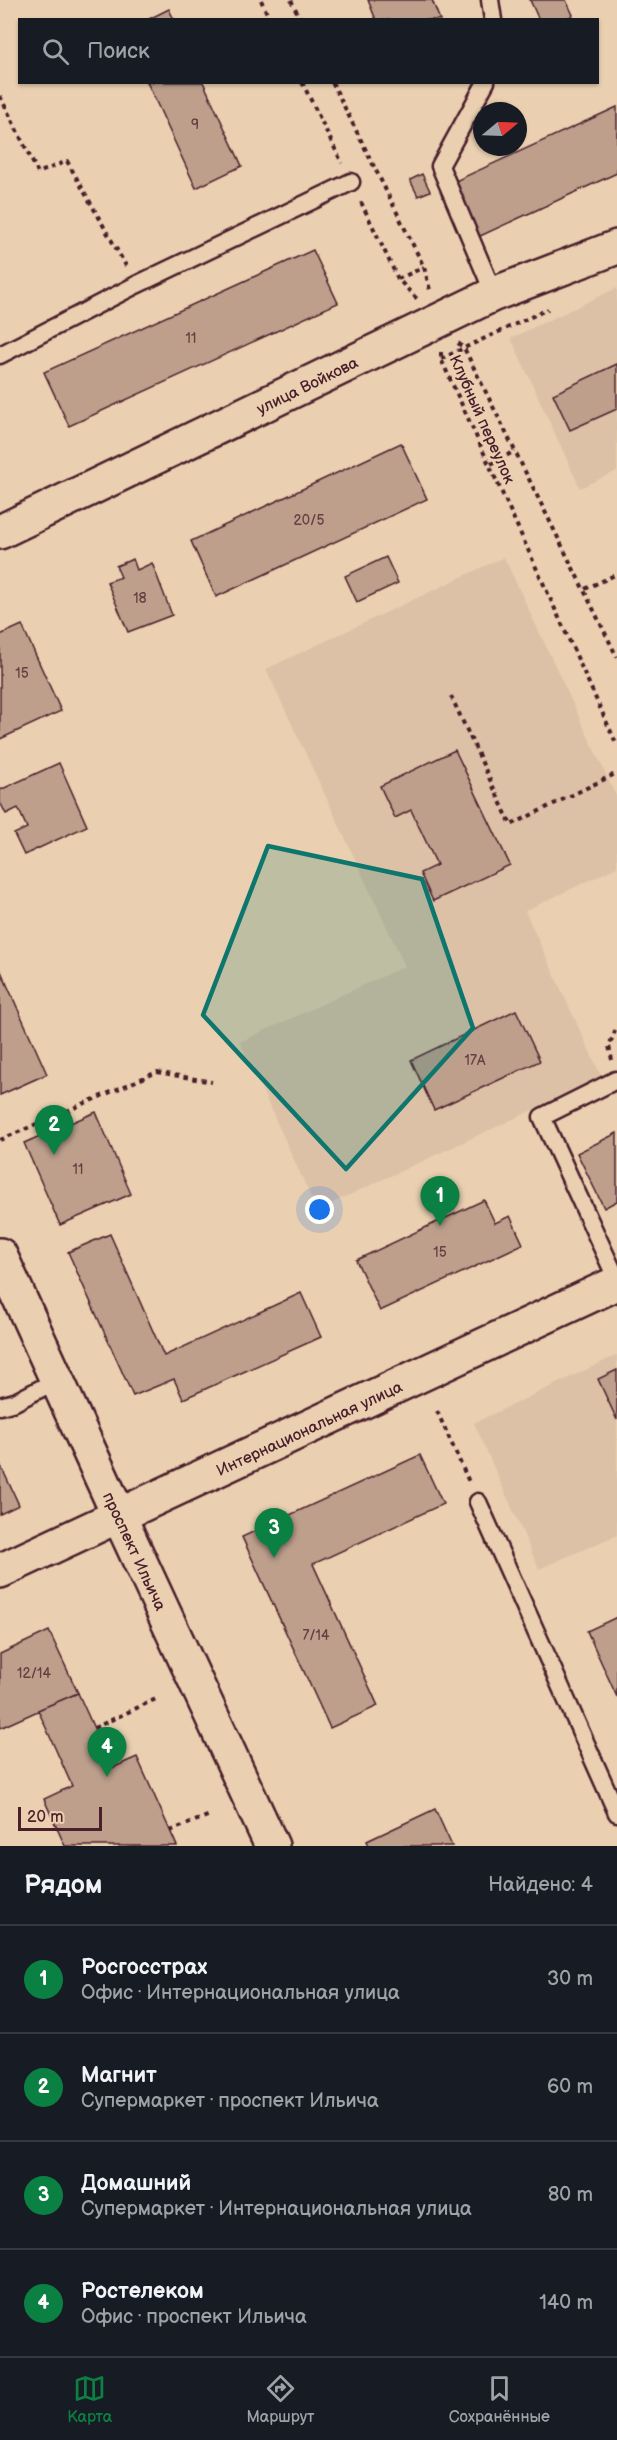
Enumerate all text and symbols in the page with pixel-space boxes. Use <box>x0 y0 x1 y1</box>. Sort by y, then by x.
search box <box>18 18 599 84</box>
icon: search <box>39 35 72 68</box>
text: Поиск <box>87 38 150 65</box>
north arrow <box>473 102 527 156</box>
house number: 9 <box>191 116 199 133</box>
house number: 11 <box>186 330 196 347</box>
street label: Клубный переулок <box>445 352 519 487</box>
street label: улица Войкова <box>254 353 362 419</box>
house number: 20/5 <box>294 512 324 529</box>
house number: 18 <box>133 590 147 607</box>
house number: 15 <box>15 665 29 682</box>
house number: 17А <box>465 1052 486 1069</box>
pin: 2 <box>34 1106 74 1155</box>
house number: 11 <box>73 1161 83 1178</box>
pin: 1 <box>420 1176 460 1226</box>
your location <box>305 1195 334 1224</box>
house number: 15 <box>433 1244 447 1261</box>
street label: Интернациональная улица <box>214 1378 406 1481</box>
street label: проспект Ильича <box>98 1489 170 1614</box>
pin: 3 <box>254 1508 294 1558</box>
house number: 7/14 <box>302 1627 330 1644</box>
house number: 12/14 <box>17 1665 51 1682</box>
pin: 4 <box>88 1728 126 1777</box>
scale bar <box>18 1804 102 1832</box>
text: 20 m <box>27 1808 63 1827</box>
text: Рядом <box>24 1870 102 1901</box>
text: Найдено: 4 <box>488 1873 593 1897</box>
text: Росгосстрах <box>81 1954 207 1981</box>
text: 1 <box>39 1967 48 1991</box>
text: 30 m <box>547 1967 593 1991</box>
text: Офис · Интернациональная улица <box>81 1981 400 2005</box>
text: Магнит <box>81 2062 157 2089</box>
text: 2 <box>38 2075 49 2099</box>
text: 60 m <box>547 2075 593 2099</box>
text: Супермаркет · проспект Ильича <box>81 2089 379 2113</box>
text: Домашний <box>81 2170 191 2197</box>
text: 3 <box>38 2183 49 2207</box>
text: 80 m <box>548 2183 593 2207</box>
text: Супермаркет · Интернациональная улица <box>81 2197 472 2221</box>
text: Ростелеком <box>81 2278 204 2305</box>
text: 4 <box>38 2291 49 2315</box>
text: 140 m <box>539 2291 593 2315</box>
text: Офис · проспект Ильича <box>81 2305 307 2329</box>
tab: Карта <box>67 2372 112 2427</box>
tab: Маршрут <box>246 2372 315 2427</box>
tab: Сохранённые <box>449 2372 550 2427</box>

